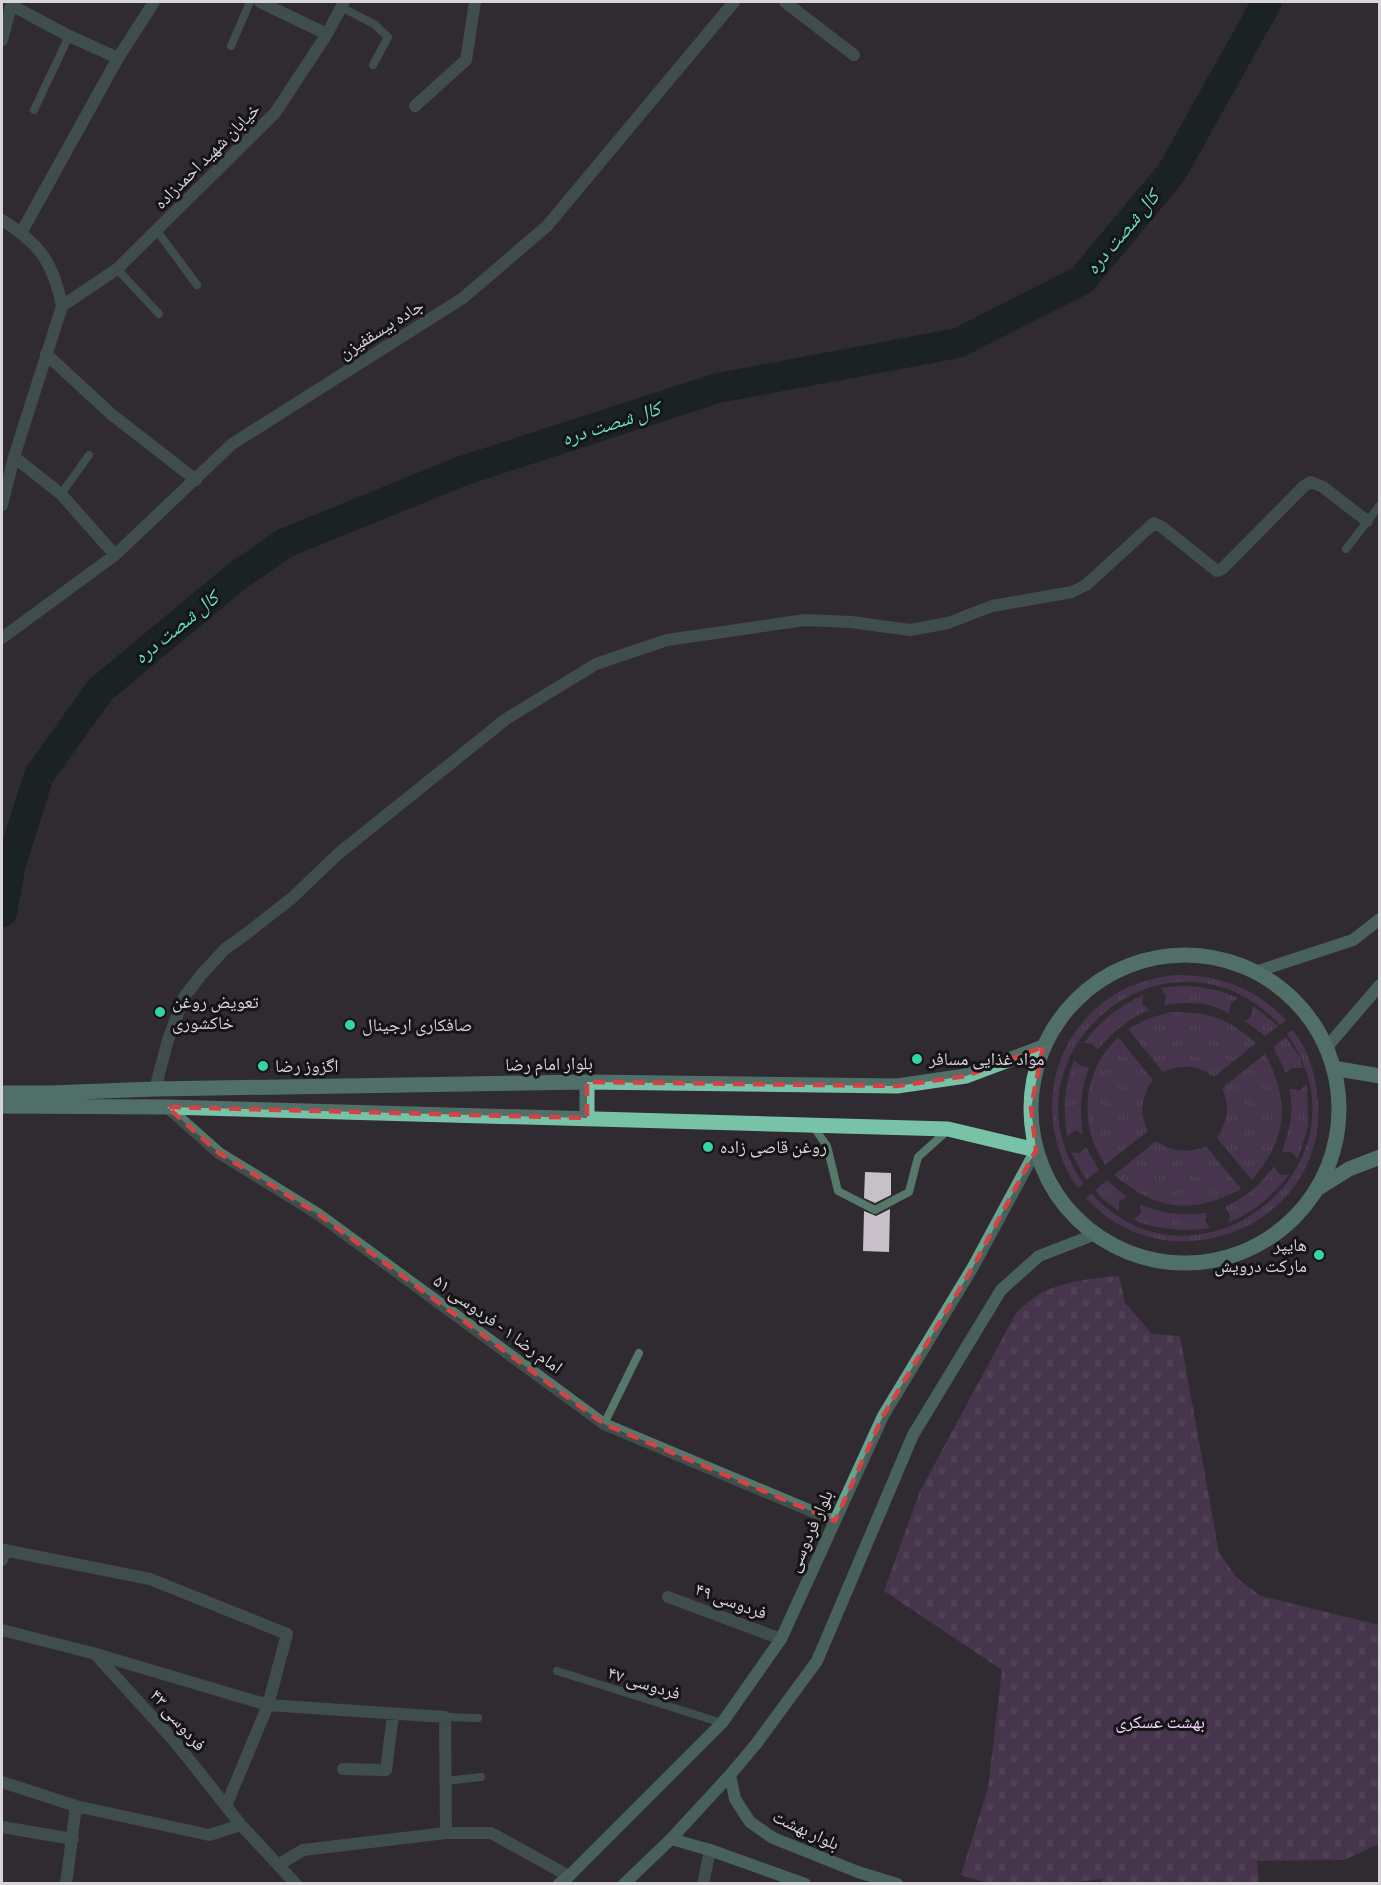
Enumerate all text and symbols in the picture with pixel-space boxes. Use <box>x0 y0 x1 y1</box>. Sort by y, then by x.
street label: خیابان شهید احمدزاده <box>149 98 266 215</box>
water label: کال شصت دره <box>1079 182 1169 281</box>
street label: جاده بیسقفیزن <box>334 293 429 365</box>
water label: کال شصت دره <box>558 394 668 453</box>
water label: کال شصت دره <box>128 582 228 671</box>
place label: تعویض روغن خاکشوری <box>172 990 259 1036</box>
marker: تعویض روغن خاکشوری <box>153 1005 167 1019</box>
place label: صافکاری ارجینال <box>362 1013 472 1038</box>
marker: صافکاری ارجینال <box>343 1018 357 1032</box>
place label: مواد غذایی مسافر <box>928 1047 1045 1072</box>
street label: بلوار امام رضا <box>505 1051 593 1078</box>
marker: مواد غذایی مسافر <box>910 1052 924 1066</box>
place label: اگزوز رضا <box>275 1054 339 1079</box>
marker: اگزوز رضا <box>256 1059 270 1073</box>
place label: روغن قاصی زاده <box>720 1135 827 1160</box>
marker: روغن قاصی زاده <box>701 1140 715 1154</box>
place label: هایپر مارکت درویش <box>1214 1233 1307 1279</box>
marker: هایپر مارکت درویش <box>1312 1248 1326 1262</box>
street label: امام رضا ۱ - فردوسی ۵۱ <box>428 1269 567 1380</box>
street label: بلوار فردوسی <box>781 1486 840 1576</box>
street label: فردوسی ۴۹ <box>691 1577 770 1626</box>
street label: فردوسی ۴۷ <box>604 1661 683 1706</box>
street label: فردوسی ۴۳ <box>144 1684 212 1757</box>
park label: بهشت عسکری <box>1115 1710 1205 1735</box>
street label: بلوار بهشت <box>768 1804 843 1857</box>

